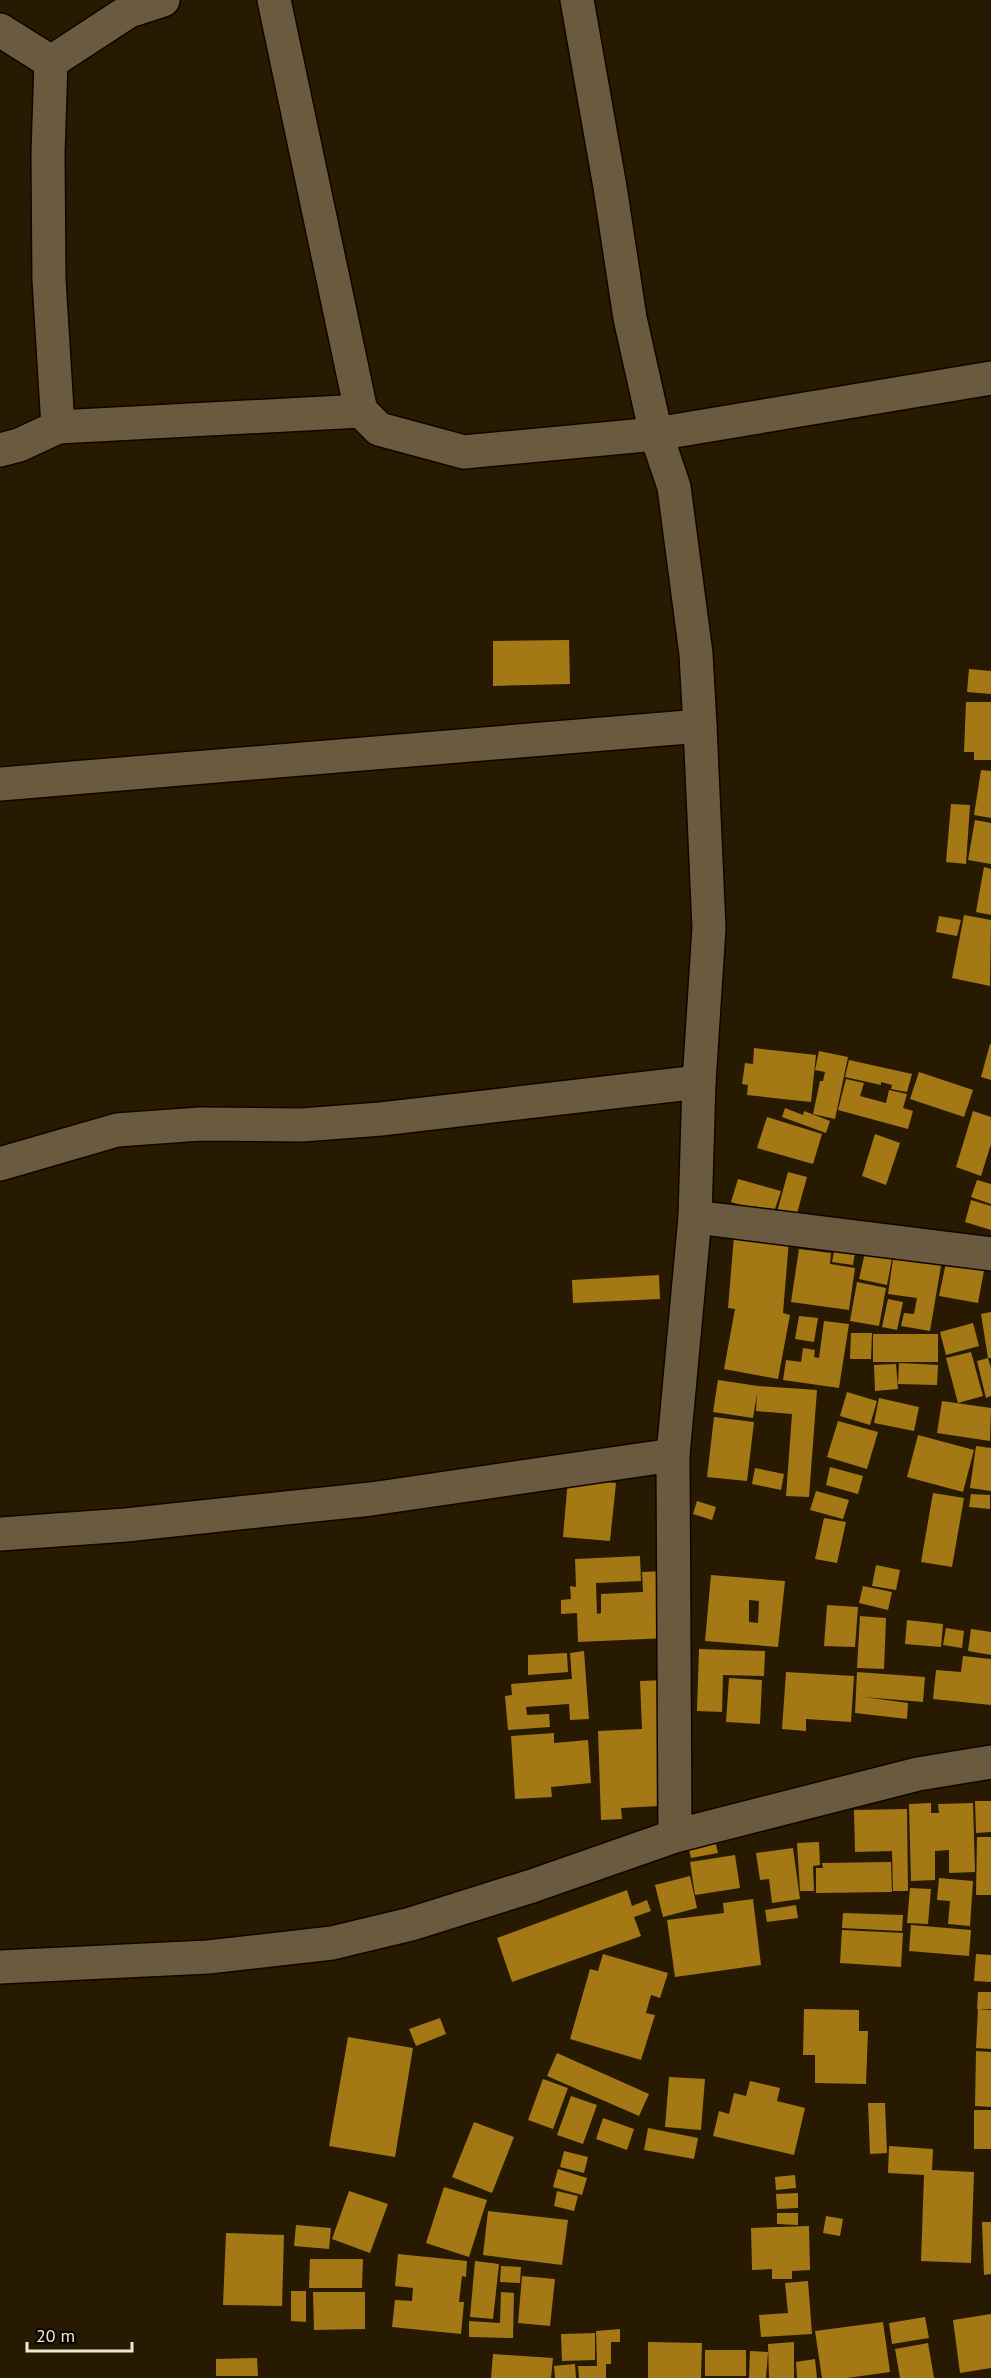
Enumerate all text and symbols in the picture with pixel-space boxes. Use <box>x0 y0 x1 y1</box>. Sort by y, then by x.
scale bar <box>27 2315 132 2353</box>
text: 20 m <box>36 2324 75 2347</box>

